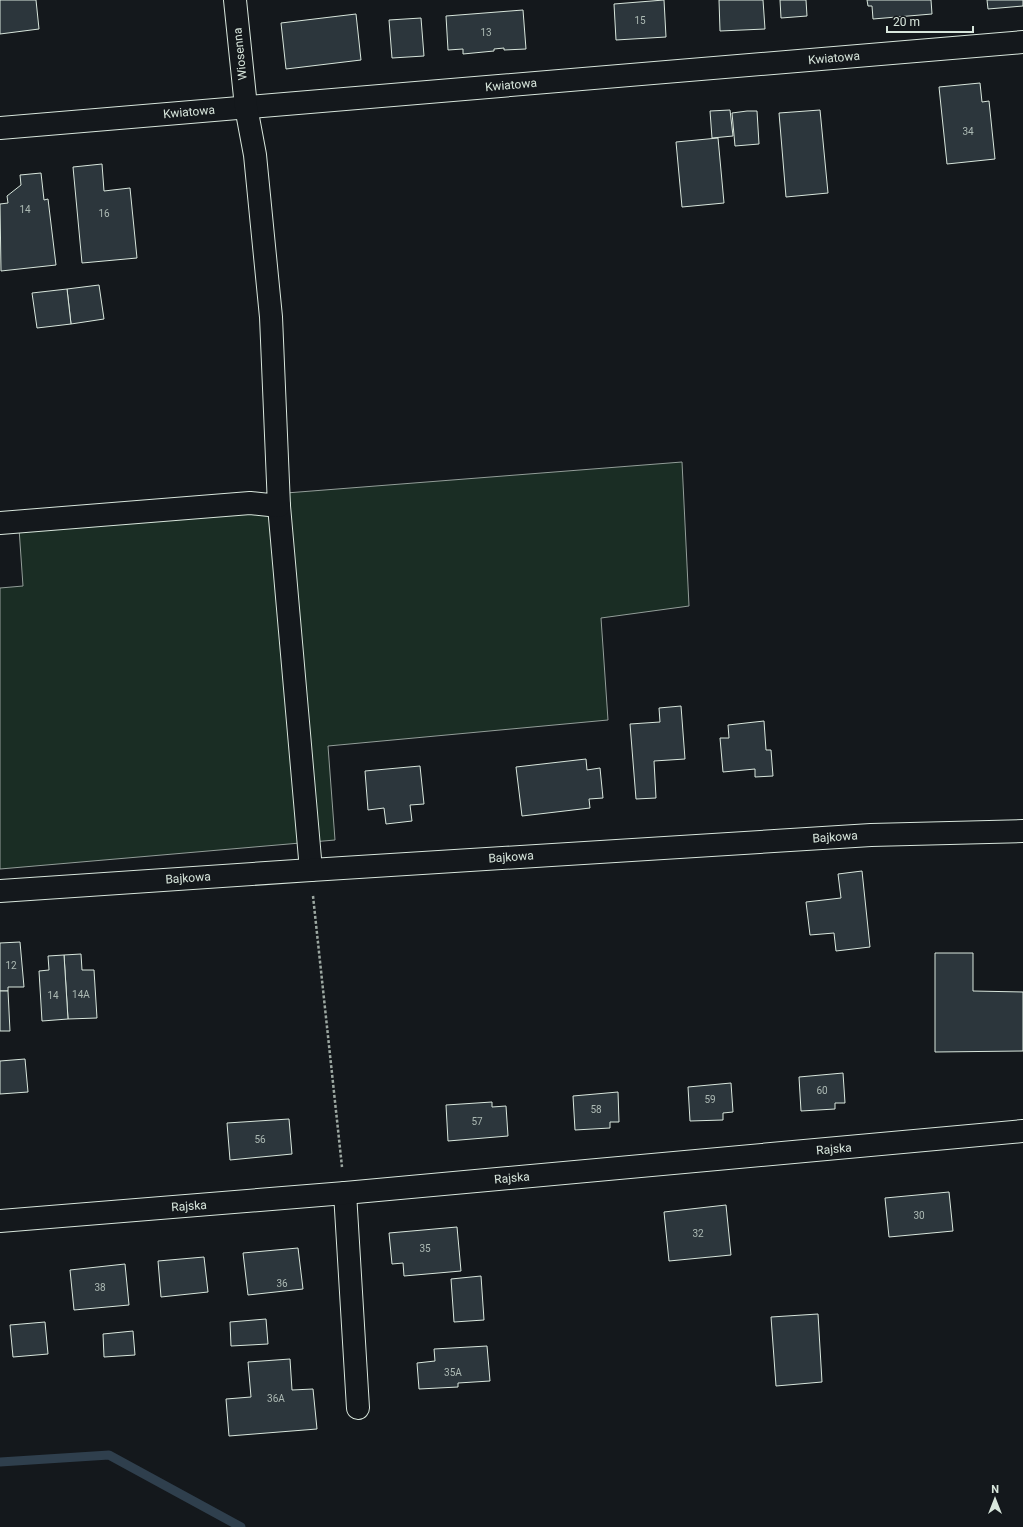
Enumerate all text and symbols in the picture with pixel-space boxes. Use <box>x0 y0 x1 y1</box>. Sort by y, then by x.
scale bar <box>887 8 973 34</box>
house number: 15 <box>634 15 646 26</box>
text: 20 m <box>893 15 920 29</box>
street label: Wiosenna <box>230 27 250 81</box>
house number: 13 <box>480 27 492 38</box>
street label: Kwiatowa <box>808 49 860 67</box>
street label: Kwiatowa <box>485 76 537 94</box>
street label: Kwiatowa <box>163 103 215 121</box>
house number: 34 <box>962 126 974 137</box>
house number: 14 <box>19 204 31 215</box>
house number: 16 <box>98 208 110 219</box>
street label: Bajkowa <box>812 828 858 846</box>
street label: Bajkowa <box>488 848 534 866</box>
street label: Bajkowa <box>165 869 211 887</box>
house number: 12 <box>5 960 17 971</box>
house number: 14A <box>72 989 90 1000</box>
house number: 14 <box>47 990 59 1001</box>
house number: 60 <box>816 1085 828 1096</box>
house number: 59 <box>704 1094 716 1105</box>
house number: 58 <box>590 1104 602 1115</box>
house number: 57 <box>471 1116 483 1127</box>
house number: 56 <box>254 1134 266 1145</box>
street label: Rajska <box>816 1140 852 1158</box>
street label: Rajska <box>494 1169 530 1187</box>
street label: Rajska <box>171 1198 207 1214</box>
house number: 30 <box>913 1210 925 1221</box>
house number: 32 <box>692 1228 704 1239</box>
house number: 35 <box>419 1243 431 1254</box>
house number: 36 <box>276 1278 288 1289</box>
house number: 38 <box>94 1282 106 1293</box>
house number: 35A <box>444 1367 462 1378</box>
house number: 36A <box>267 1393 285 1404</box>
north arrow <box>975 1479 1015 1519</box>
text: N <box>991 1483 999 1496</box>

